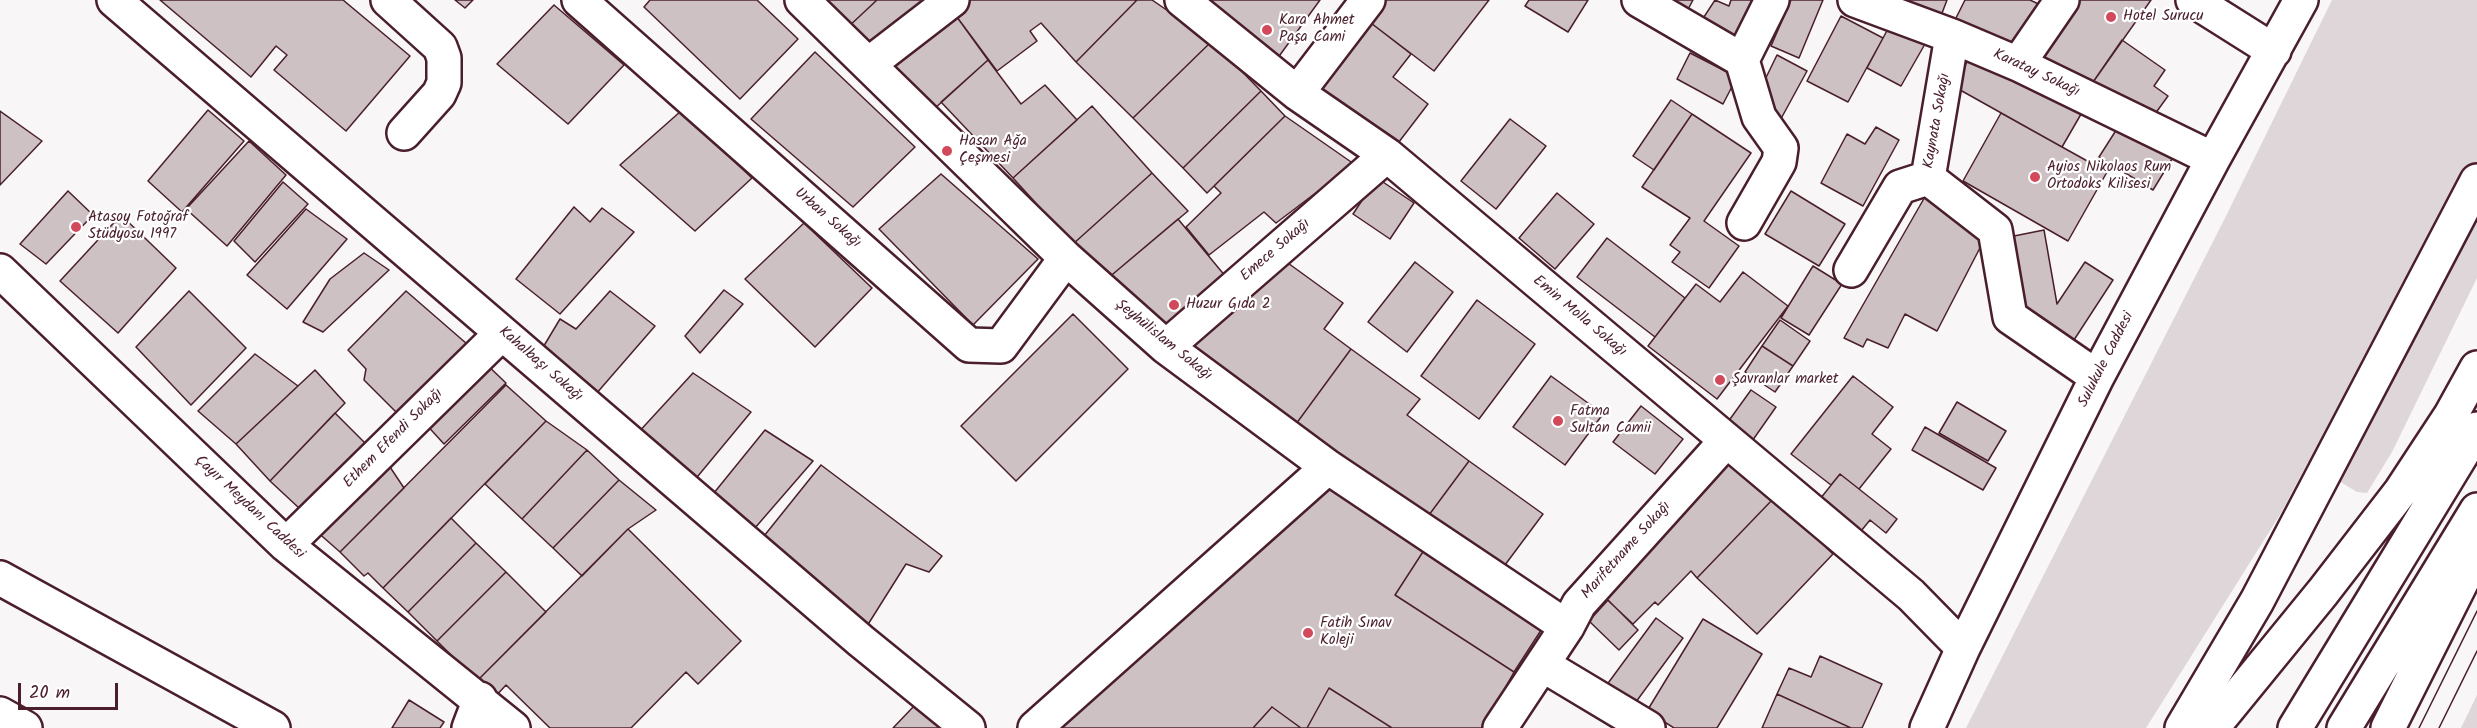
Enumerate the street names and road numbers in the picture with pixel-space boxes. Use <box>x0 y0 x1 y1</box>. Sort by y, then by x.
street label: Karatay Sokağı <box>1990 46 2082 102</box>
street label: Kaynata Sokağı <box>1921 72 1955 170</box>
street label: Urban Sokağı <box>790 185 864 253</box>
street label: Emece Sokağı <box>1237 216 1315 286</box>
street label: Emin Molla Sokağı <box>1528 272 1630 362</box>
street label: Şeyhülislam Sokağı <box>1111 297 1215 385</box>
street label: Sulukule Caddesi <box>2075 309 2139 411</box>
street label: Kahalbaşı Sokağı <box>494 324 586 406</box>
street label: Ethem Efendi Sokağı <box>340 385 448 493</box>
street label: Çayır Meydanı Caddesi <box>190 452 308 564</box>
street label: Marifetname Sokağı <box>1578 498 1676 604</box>

